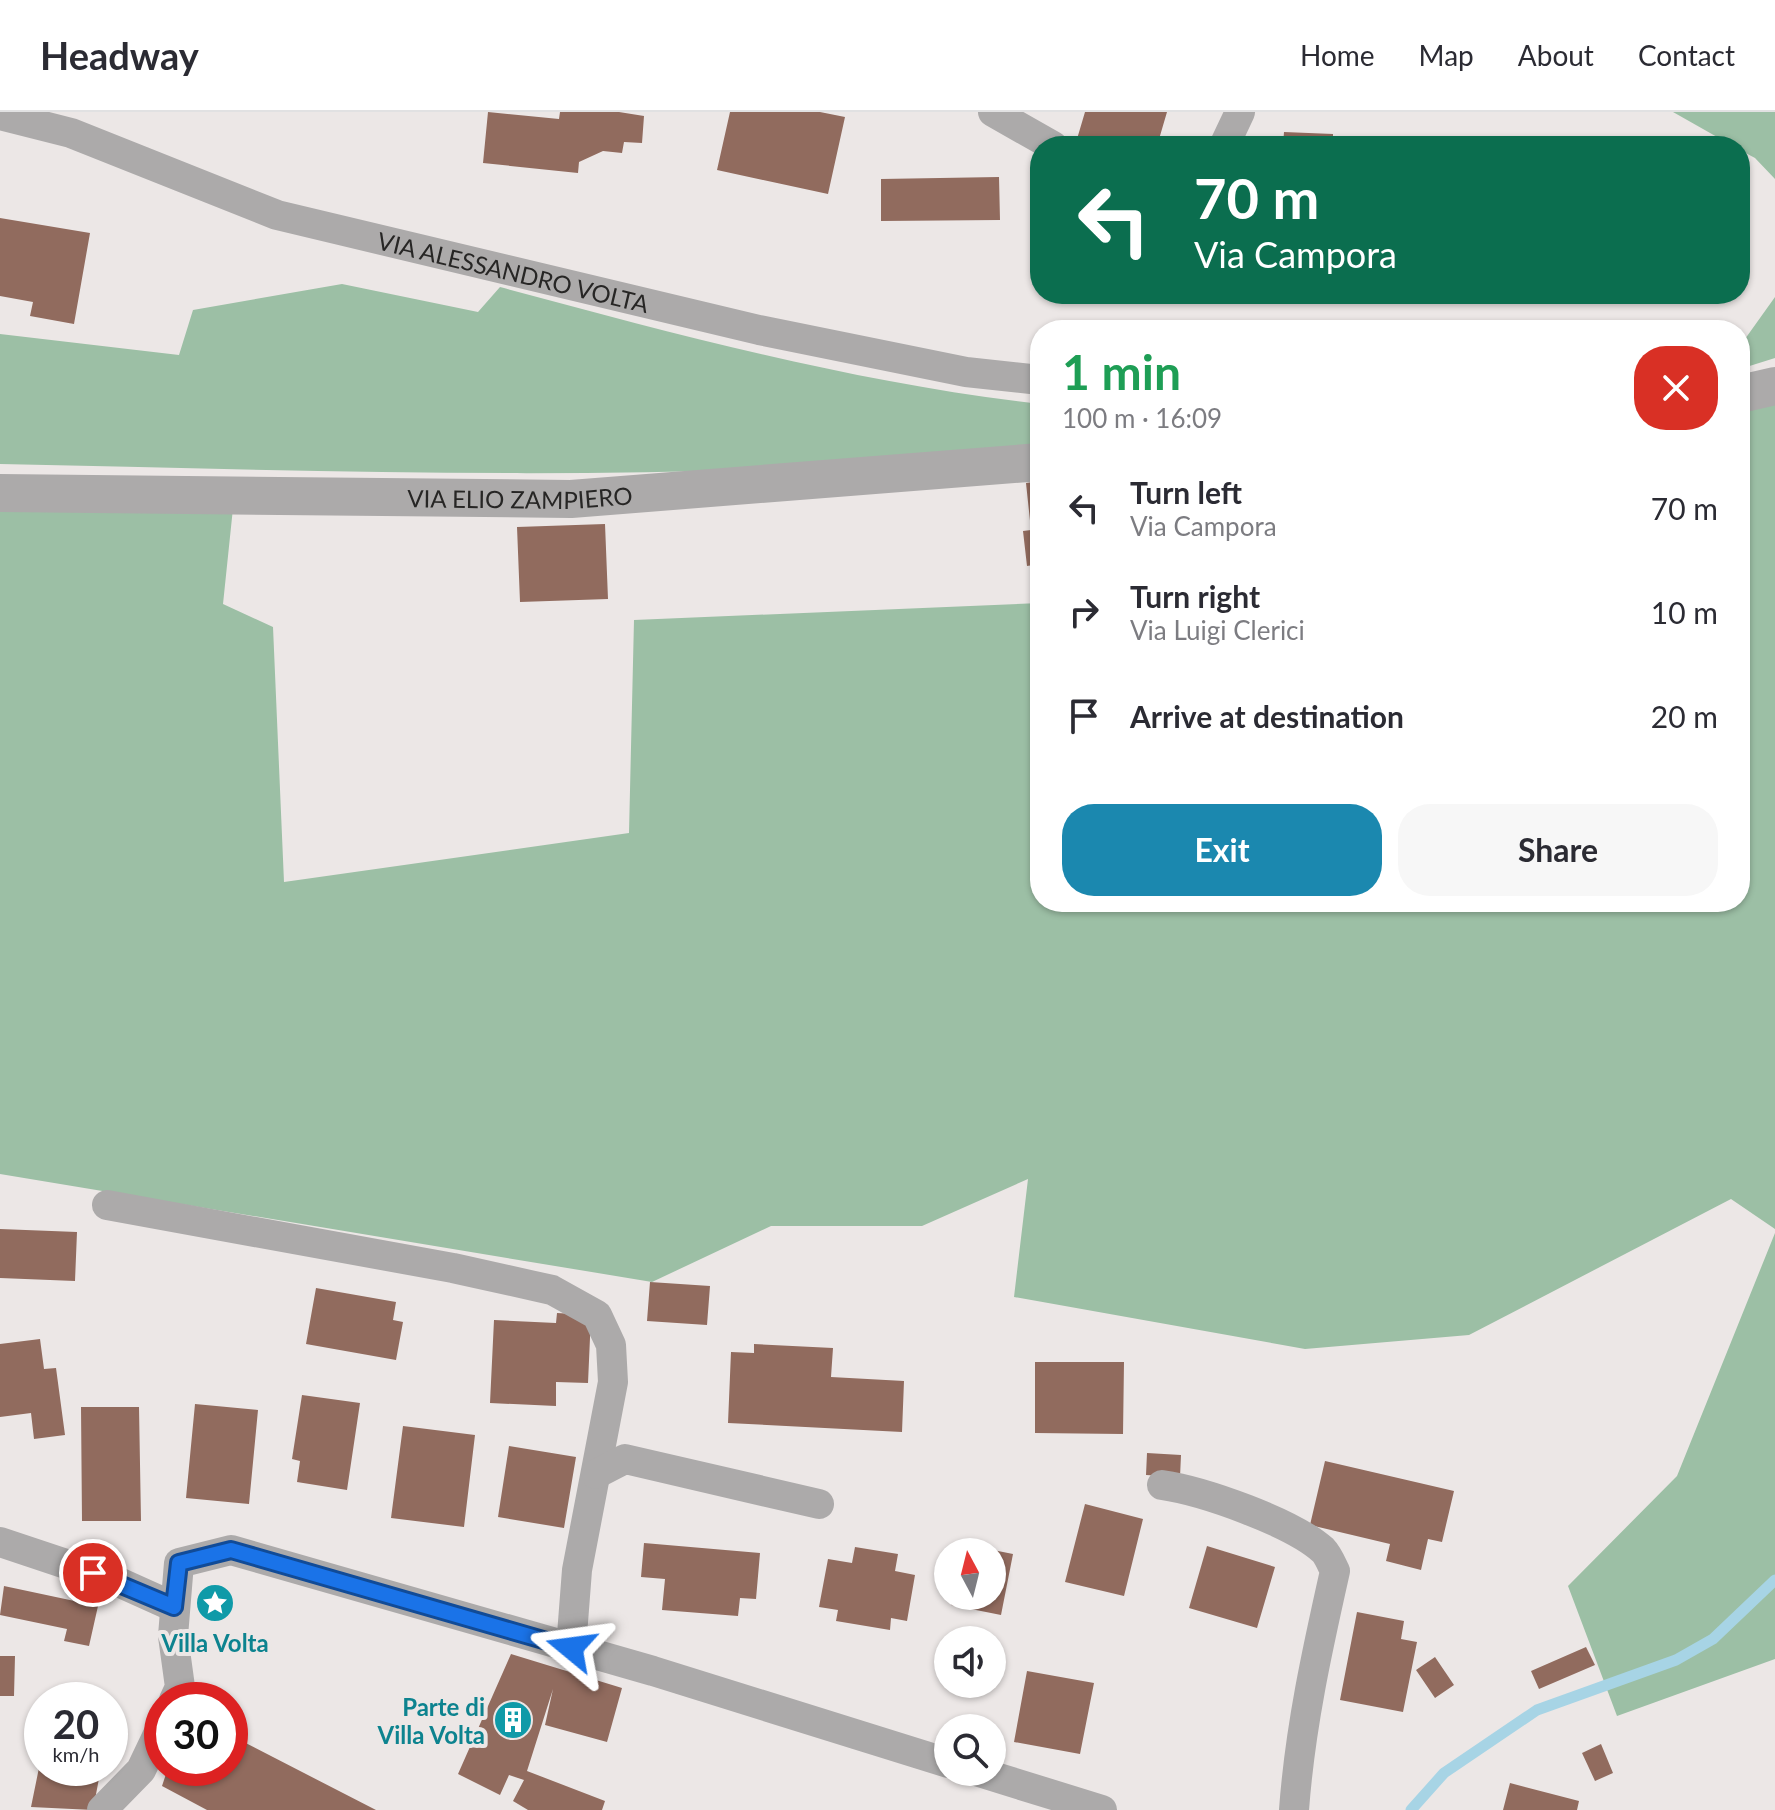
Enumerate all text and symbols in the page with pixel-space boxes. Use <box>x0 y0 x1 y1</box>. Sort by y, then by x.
text: Headway <box>40 32 199 78</box>
text: Home <box>1300 38 1375 72</box>
text: Map <box>1419 38 1474 72</box>
text: About <box>1518 38 1594 72</box>
text: Contact <box>1638 38 1735 72</box>
text: 70 m <box>1194 164 1319 231</box>
icon: left <box>1062 168 1166 272</box>
street label: VIA ALESSANDRO VOLTA <box>375 225 653 318</box>
text: Via Campora <box>1194 232 1397 276</box>
text: 1 min <box>1062 343 1181 400</box>
button: close <box>1634 346 1718 430</box>
text: 100 m · 16:09 <box>1062 402 1222 434</box>
text: Turn left <box>1130 474 1242 510</box>
street label: VIA ELIO ZAMPIERO <box>407 480 633 514</box>
icon: left <box>1062 486 1106 530</box>
text: 70 m <box>1651 490 1718 526</box>
text: Via Campora <box>1130 510 1277 542</box>
text: Turn right <box>1130 578 1260 614</box>
icon: right <box>1062 590 1106 634</box>
text: 10 m <box>1651 594 1718 630</box>
text: Via Luigi Clerici <box>1130 614 1305 646</box>
icon: arrive <box>1062 694 1106 738</box>
text: Arrive at destination <box>1130 698 1404 734</box>
text: 20 m <box>1651 698 1718 734</box>
button: Exit <box>1062 804 1382 896</box>
button: Share <box>1398 804 1718 896</box>
north arrow <box>934 1538 1006 1610</box>
map controls <box>934 1538 1006 1786</box>
pin <box>59 1539 127 1607</box>
icon: arrive <box>71 1551 115 1595</box>
place icon: Villa Volta <box>194 1582 236 1624</box>
position arrow <box>529 1606 613 1690</box>
button: sound <box>934 1626 1006 1698</box>
place label: Villa Volta <box>160 1628 269 1657</box>
speed limit sign: 30 <box>144 1682 248 1786</box>
place label: Parte di Villa Volta <box>377 1692 485 1749</box>
building icon: Parte di Villa Volta <box>492 1699 534 1741</box>
text: 20 <box>53 1700 99 1748</box>
button: search <box>934 1714 1006 1786</box>
text: km/h <box>53 1742 99 1766</box>

